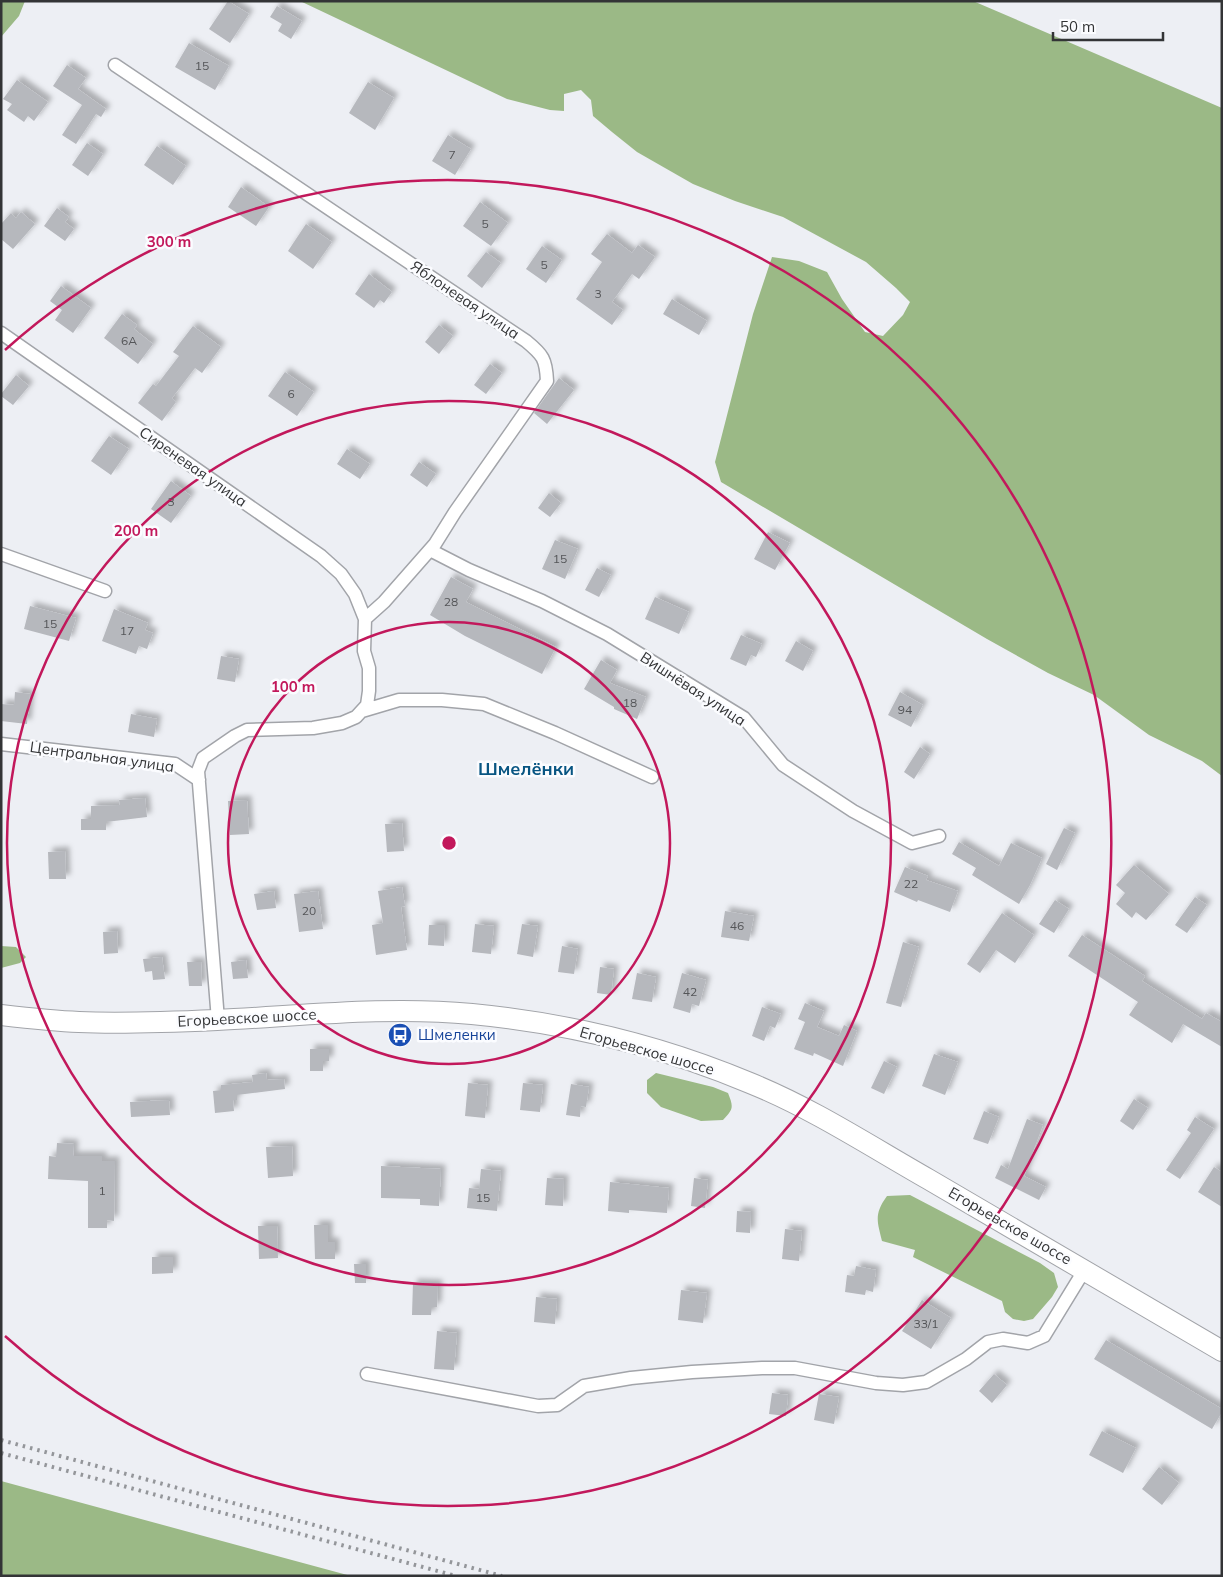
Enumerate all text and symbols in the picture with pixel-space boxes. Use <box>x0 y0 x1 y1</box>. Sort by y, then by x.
scale bar <box>1053 10 1163 42</box>
text: 50 m <box>1060 17 1095 36</box>
house number: 15 <box>195 58 209 73</box>
house number: 7 <box>448 147 456 162</box>
house number: 5 <box>481 216 489 231</box>
text: 300 m <box>147 232 191 251</box>
street label: Яблоневая улица <box>407 256 523 343</box>
house number: 5 <box>540 257 548 272</box>
house number: 3 <box>594 286 602 301</box>
house number: 6А <box>121 333 137 348</box>
house number: 6 <box>287 386 295 401</box>
street label: Сиреневая улица <box>136 422 251 511</box>
house number: 3 <box>167 494 175 509</box>
text: 200 m <box>114 521 158 540</box>
house number: 15 <box>553 551 567 566</box>
house number: 28 <box>444 594 458 609</box>
house number: 15 <box>43 616 57 631</box>
house number: 17 <box>120 623 134 638</box>
street label: Вишнёвая улица <box>637 647 750 730</box>
text: 100 m <box>271 677 315 696</box>
house number: 18 <box>623 695 637 710</box>
house number: 94 <box>898 702 912 717</box>
street label: Центральная улица <box>29 737 175 776</box>
district label: Шмелёнки <box>478 757 574 780</box>
centre of rings <box>440 834 458 852</box>
house number: 22 <box>904 876 918 891</box>
house number: 20 <box>302 903 316 918</box>
house number: 46 <box>730 918 744 933</box>
house number: 42 <box>683 984 697 999</box>
street label: Егорьевское шоссе <box>177 1004 317 1031</box>
bus stop icon: Шмеленки <box>387 1022 413 1048</box>
street label: Егорьевское шоссе <box>578 1022 717 1079</box>
place label: Шмеленки <box>418 1025 496 1044</box>
house number: 1 <box>98 1183 106 1198</box>
street label: Егорьевское шоссе <box>945 1183 1075 1269</box>
house number: 15 <box>476 1190 490 1205</box>
house number: 33/1 <box>913 1316 939 1331</box>

